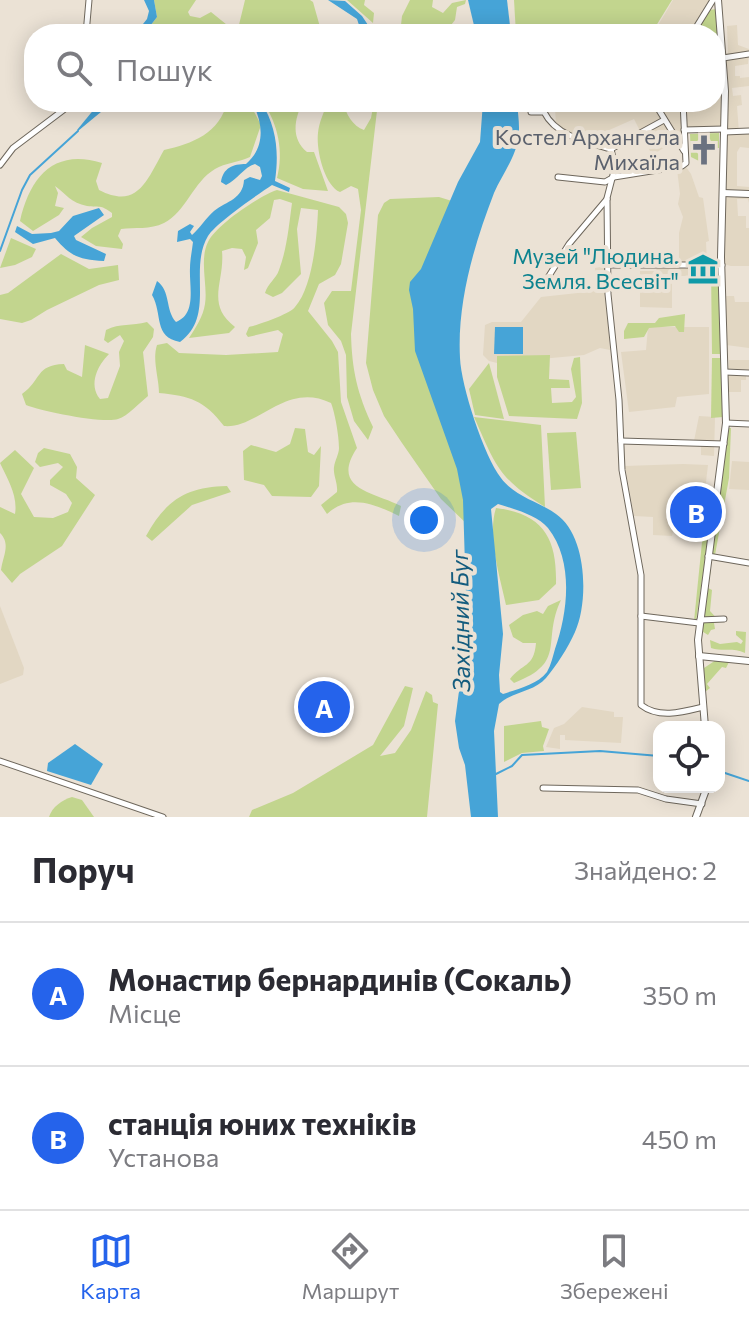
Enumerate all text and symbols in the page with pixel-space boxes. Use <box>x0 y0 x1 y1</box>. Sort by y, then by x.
search box <box>24 24 725 112</box>
icon: search <box>52 46 96 90</box>
text: Пошук <box>116 50 213 87</box>
place label: Костел Архангела Михаїла <box>495 123 680 175</box>
church icon: Костел Архангела Михаїла <box>687 133 721 167</box>
place label: Музей "Людина. Земля. Всесвіт" <box>512 242 679 294</box>
museum icon: Музей "Людина. Земля. Всесвіт" <box>686 252 720 286</box>
pin: B <box>670 482 722 542</box>
your location <box>404 500 444 540</box>
water label: Західний Буг <box>444 548 475 692</box>
pin: A <box>298 677 350 737</box>
map controls <box>653 721 725 793</box>
button: locate <box>653 721 725 793</box>
text: Поруч <box>32 848 135 890</box>
text: Знайдено: 2 <box>574 854 717 885</box>
text: Монастир бернардинів (Сокаль) <box>108 960 572 997</box>
text: A <box>49 979 67 1010</box>
text: 350 m <box>643 979 717 1010</box>
text: Місце <box>108 997 181 1028</box>
text: станція юних техніків <box>108 1104 416 1141</box>
text: B <box>49 1123 67 1154</box>
text: 450 m <box>642 1123 717 1154</box>
text: Установа <box>108 1141 219 1172</box>
tab: Карта <box>80 1229 141 1304</box>
tab: Маршрут <box>302 1229 399 1304</box>
tab: Збережені <box>560 1229 669 1304</box>

